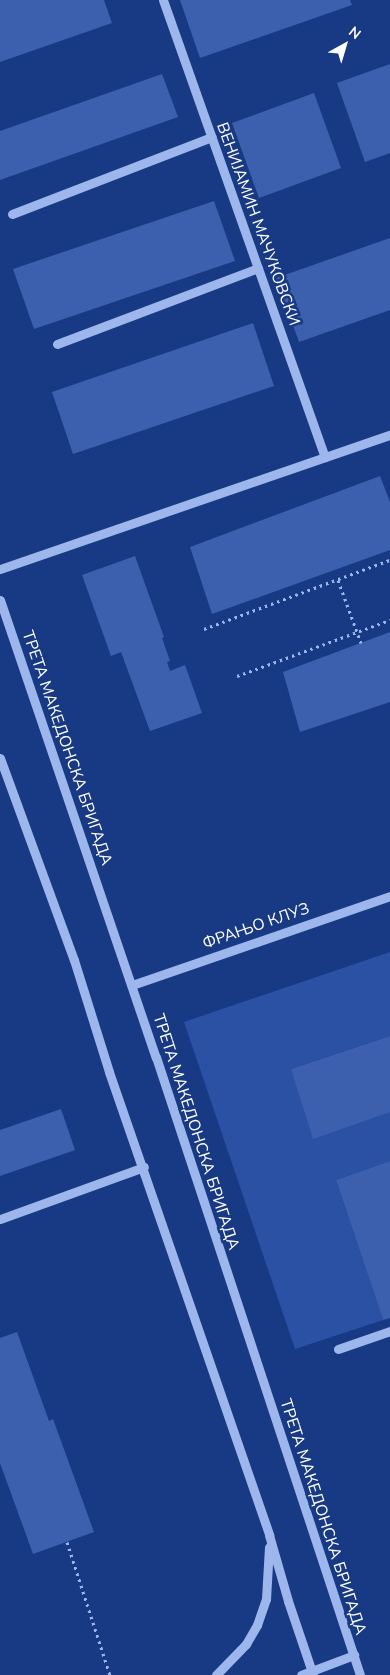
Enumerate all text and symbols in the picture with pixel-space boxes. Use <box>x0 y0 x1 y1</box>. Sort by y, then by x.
north arrow <box>320 20 370 70</box>
text: N <box>345 22 365 44</box>
street label: ВЕНИЈАМИН МАЧУКОВСКИ <box>212 120 304 328</box>
street label: ТРЕТА МАКЕДОНСКА БРИГАДА <box>18 628 116 868</box>
street label: ФРАЊО КЛУЗ <box>200 899 312 953</box>
street label: ТРЕТА МАКЕДОНСКА БРИГАДА <box>149 1012 243 1252</box>
street label: ТРЕТА МАКЕДОНСКА БРИГАДА <box>276 1397 370 1637</box>

